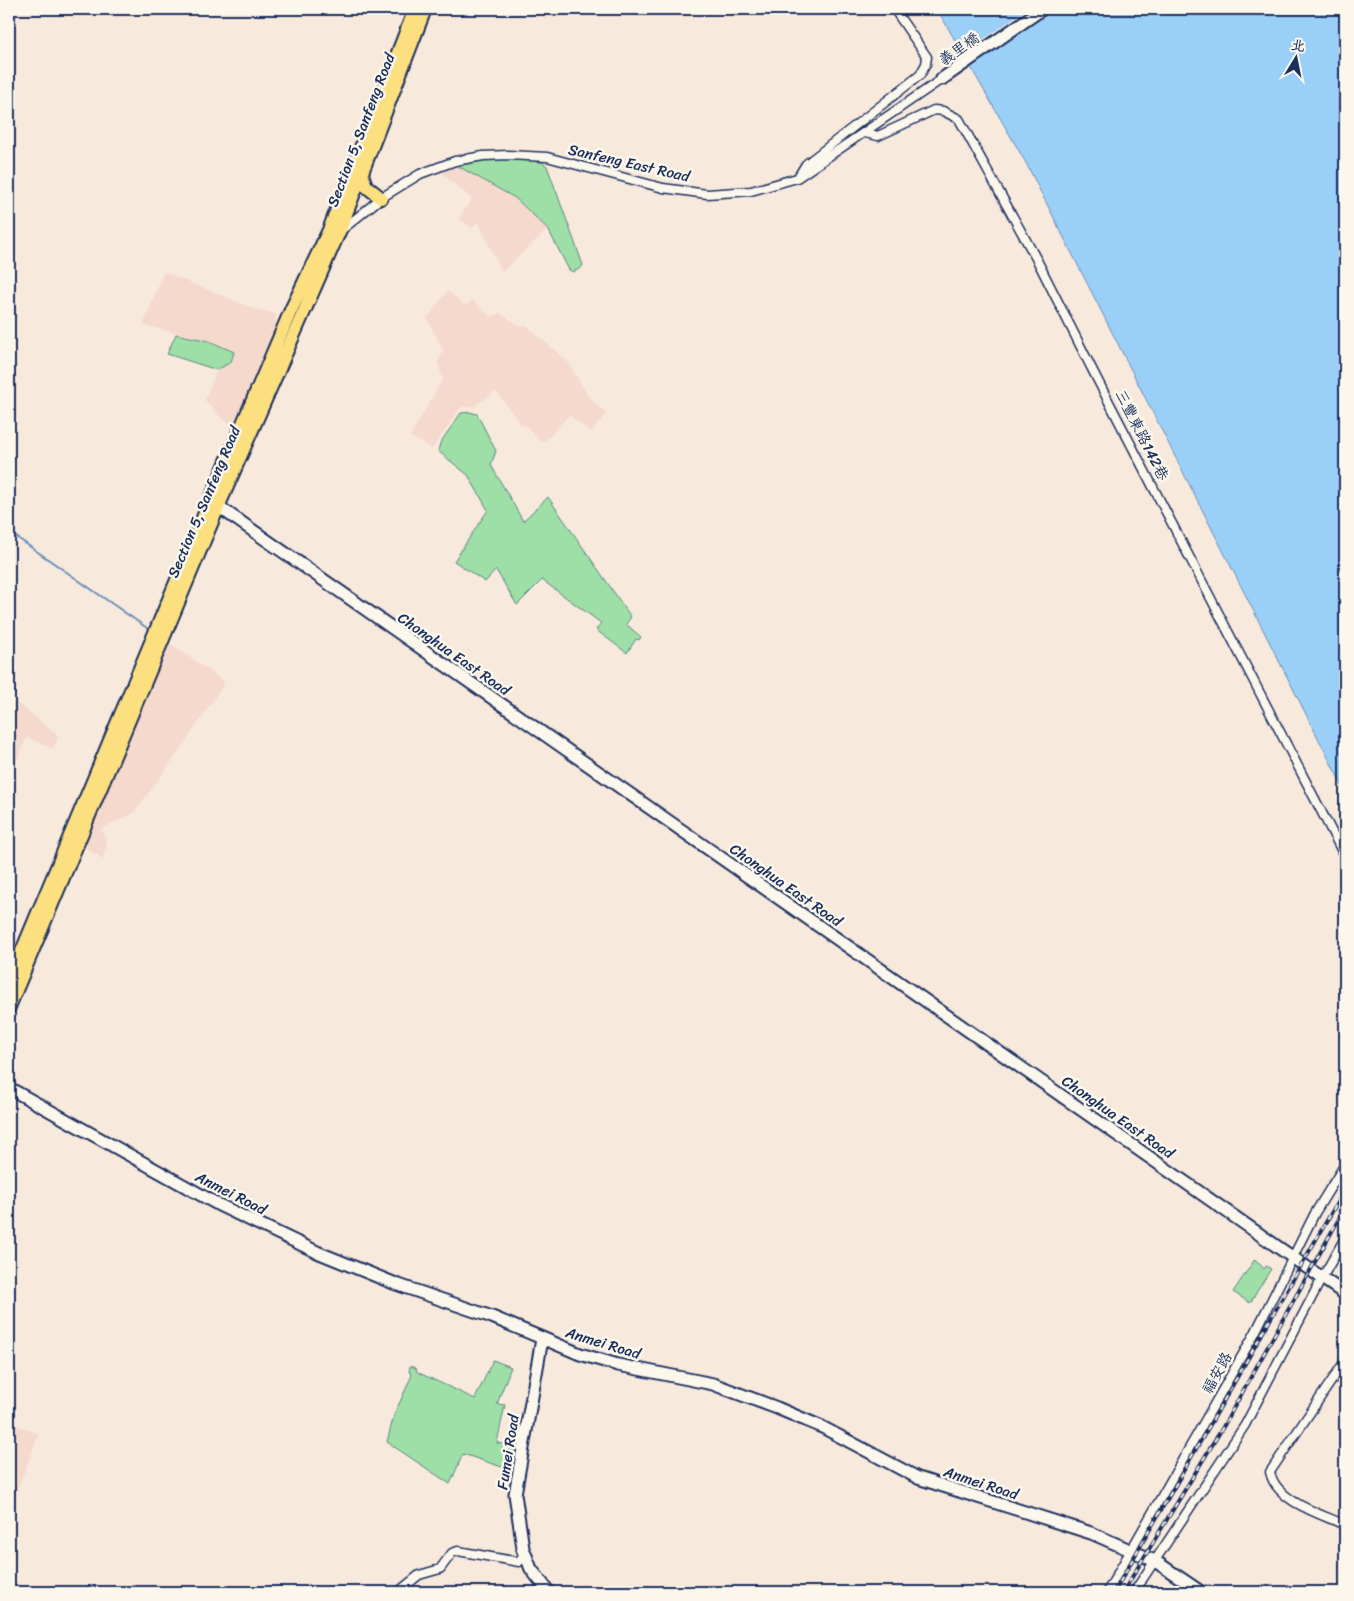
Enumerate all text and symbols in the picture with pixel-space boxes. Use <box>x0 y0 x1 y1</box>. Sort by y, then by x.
street label: 義里橋 <box>933 25 985 73</box>
north arrow <box>1272 32 1322 82</box>
text: 北 <box>1289 32 1307 59</box>
street label: Section 5, Sanfeng Road <box>320 48 403 211</box>
street label: Sanfeng East Road <box>566 136 693 190</box>
street label: 三豐東路142巷 <box>1108 385 1176 485</box>
street label: Section 5, Sanfeng Road <box>160 421 248 582</box>
street label: Chonghua East Road <box>392 605 517 703</box>
street label: Chonghua East Road <box>724 836 849 934</box>
street label: Chonghua East Road <box>1056 1068 1181 1166</box>
street label: Anmei Road <box>190 1163 272 1223</box>
street label: Anmei Road <box>561 1319 645 1367</box>
street label: 福安路 <box>1195 1347 1239 1399</box>
street label: Fumei Road <box>489 1412 527 1491</box>
street label: Anmei Road <box>939 1458 1023 1508</box>

